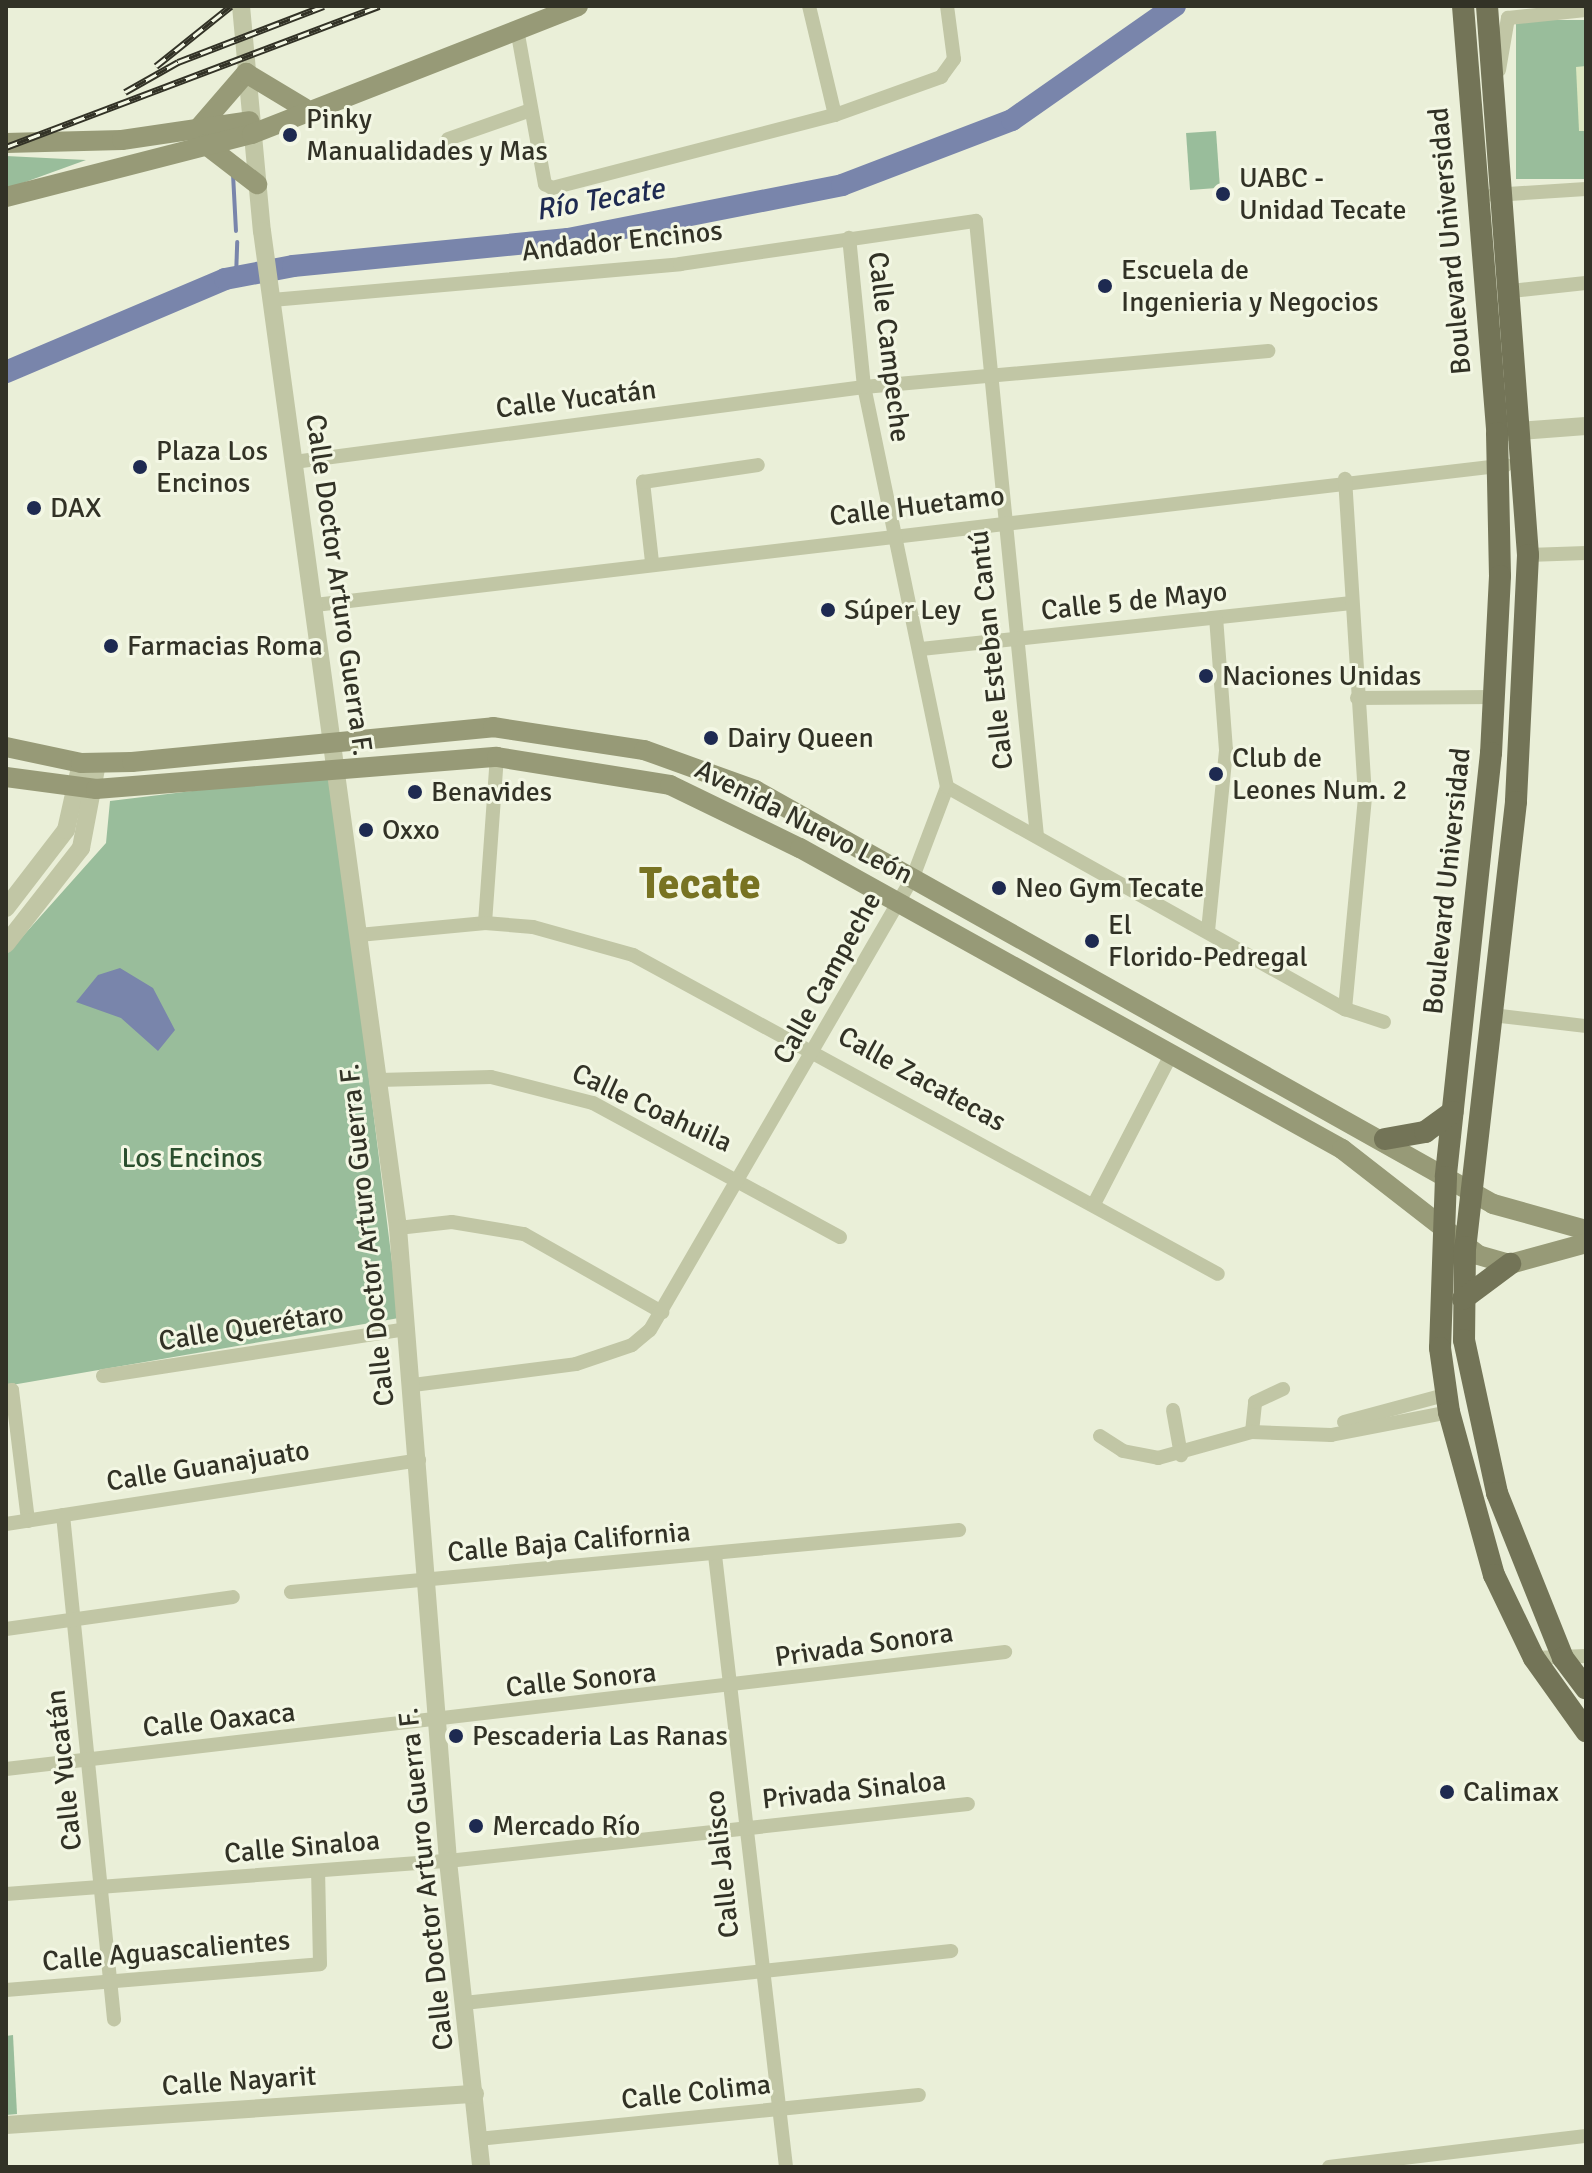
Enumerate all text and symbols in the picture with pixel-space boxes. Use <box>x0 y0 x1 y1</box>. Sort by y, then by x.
place label: Pinky Manualidades y Mas <box>306 102 548 168</box>
street label: Boulevard Universidad <box>1422 106 1478 376</box>
marker: Pinky Manualidades y Mas <box>281 126 299 144</box>
place label: UABC - Unidad Tecate <box>1239 161 1407 227</box>
water label: Río Tecate <box>533 171 667 229</box>
marker: UABC - Unidad Tecate <box>1214 185 1232 203</box>
street label: Andador Encinos <box>520 214 724 268</box>
street label: Calle Campeche <box>861 250 917 444</box>
place label: Escuela de Ingenieria y Negocios <box>1121 253 1378 319</box>
marker: Escuela de Ingenieria y Negocios <box>1096 277 1114 295</box>
street label: Calle Yucatán <box>494 372 658 426</box>
street label: Calle Doctor Arturo Guerra F. <box>298 412 380 758</box>
place label: Plaza Los Encinos <box>156 434 268 500</box>
marker: Plaza Los Encinos <box>131 458 149 476</box>
street label: Calle Huetamo <box>828 479 1006 533</box>
place label: DAX <box>50 491 101 525</box>
marker: DAX <box>25 499 43 517</box>
street label: Calle Esteban Cantú <box>962 529 1020 771</box>
street label: Calle 5 de Mayo <box>1039 575 1229 627</box>
place label: Súper Ley <box>844 593 961 627</box>
marker: Súper Ley <box>819 601 837 619</box>
place label: Farmacias Roma <box>127 629 323 663</box>
marker: Farmacias Roma <box>102 637 120 655</box>
place label: Naciones Unidas <box>1222 659 1421 693</box>
marker: Naciones Unidas <box>1197 667 1215 685</box>
place label: Dairy Queen <box>727 721 874 755</box>
marker: Dairy Queen <box>702 729 720 747</box>
place label: Club de Leones Num. 2 <box>1232 741 1407 807</box>
street label: Boulevard Universidad <box>1416 746 1478 1016</box>
street label: Avenida Nuevo León <box>689 753 919 891</box>
marker: Club de Leones Num. 2 <box>1207 765 1225 783</box>
place label: Benavides <box>431 775 552 809</box>
marker: Benavides <box>406 783 424 801</box>
place label: Oxxo <box>382 813 440 847</box>
marker: Oxxo <box>357 821 375 839</box>
district label: Tecate <box>639 858 761 910</box>
place label: Neo Gym Tecate <box>1015 871 1204 905</box>
marker: Neo Gym Tecate <box>990 879 1008 897</box>
street label: Calle Campeche <box>766 886 888 1070</box>
place label: El Florido-Pedregal <box>1108 908 1308 974</box>
marker: El Florido-Pedregal <box>1083 932 1101 950</box>
street label: Calle Zacatecas <box>832 1019 1012 1139</box>
street label: Calle Coahuila <box>567 1056 737 1160</box>
street label: Calle Doctor Arturo Guerra F. <box>332 1062 402 1408</box>
park label: Los Encinos <box>121 1141 263 1175</box>
street label: Calle Querétaro <box>156 1296 346 1358</box>
street label: Calle Guanajuato <box>104 1433 312 1499</box>
street label: Calle Baja California <box>446 1515 692 1569</box>
street label: Privada Sonora <box>773 1616 955 1674</box>
street label: Calle Sonora <box>504 1655 658 1705</box>
street label: Calle Yucatán <box>39 1688 89 1852</box>
street label: Calle Oaxaca <box>141 1695 297 1745</box>
street label: Calle Doctor Arturo Guerra F. <box>391 1706 461 2052</box>
place label: Pescaderia Las Ranas <box>472 1719 728 1753</box>
marker: Pescaderia Las Ranas <box>447 1727 465 1745</box>
street label: Privada Sinaloa <box>760 1764 948 1816</box>
place label: Calimax <box>1463 1775 1559 1809</box>
marker: Calimax <box>1438 1783 1456 1801</box>
street label: Calle Jalisco <box>698 1788 746 1940</box>
place label: Mercado Río <box>492 1809 640 1843</box>
marker: Mercado Río <box>467 1817 485 1835</box>
street label: Calle Sinaloa <box>223 1823 381 1871</box>
street label: Calle Aguascalientes <box>41 1923 291 1979</box>
street label: Calle Nayarit <box>161 2059 317 2103</box>
street label: Calle Colima <box>619 2067 773 2117</box>

